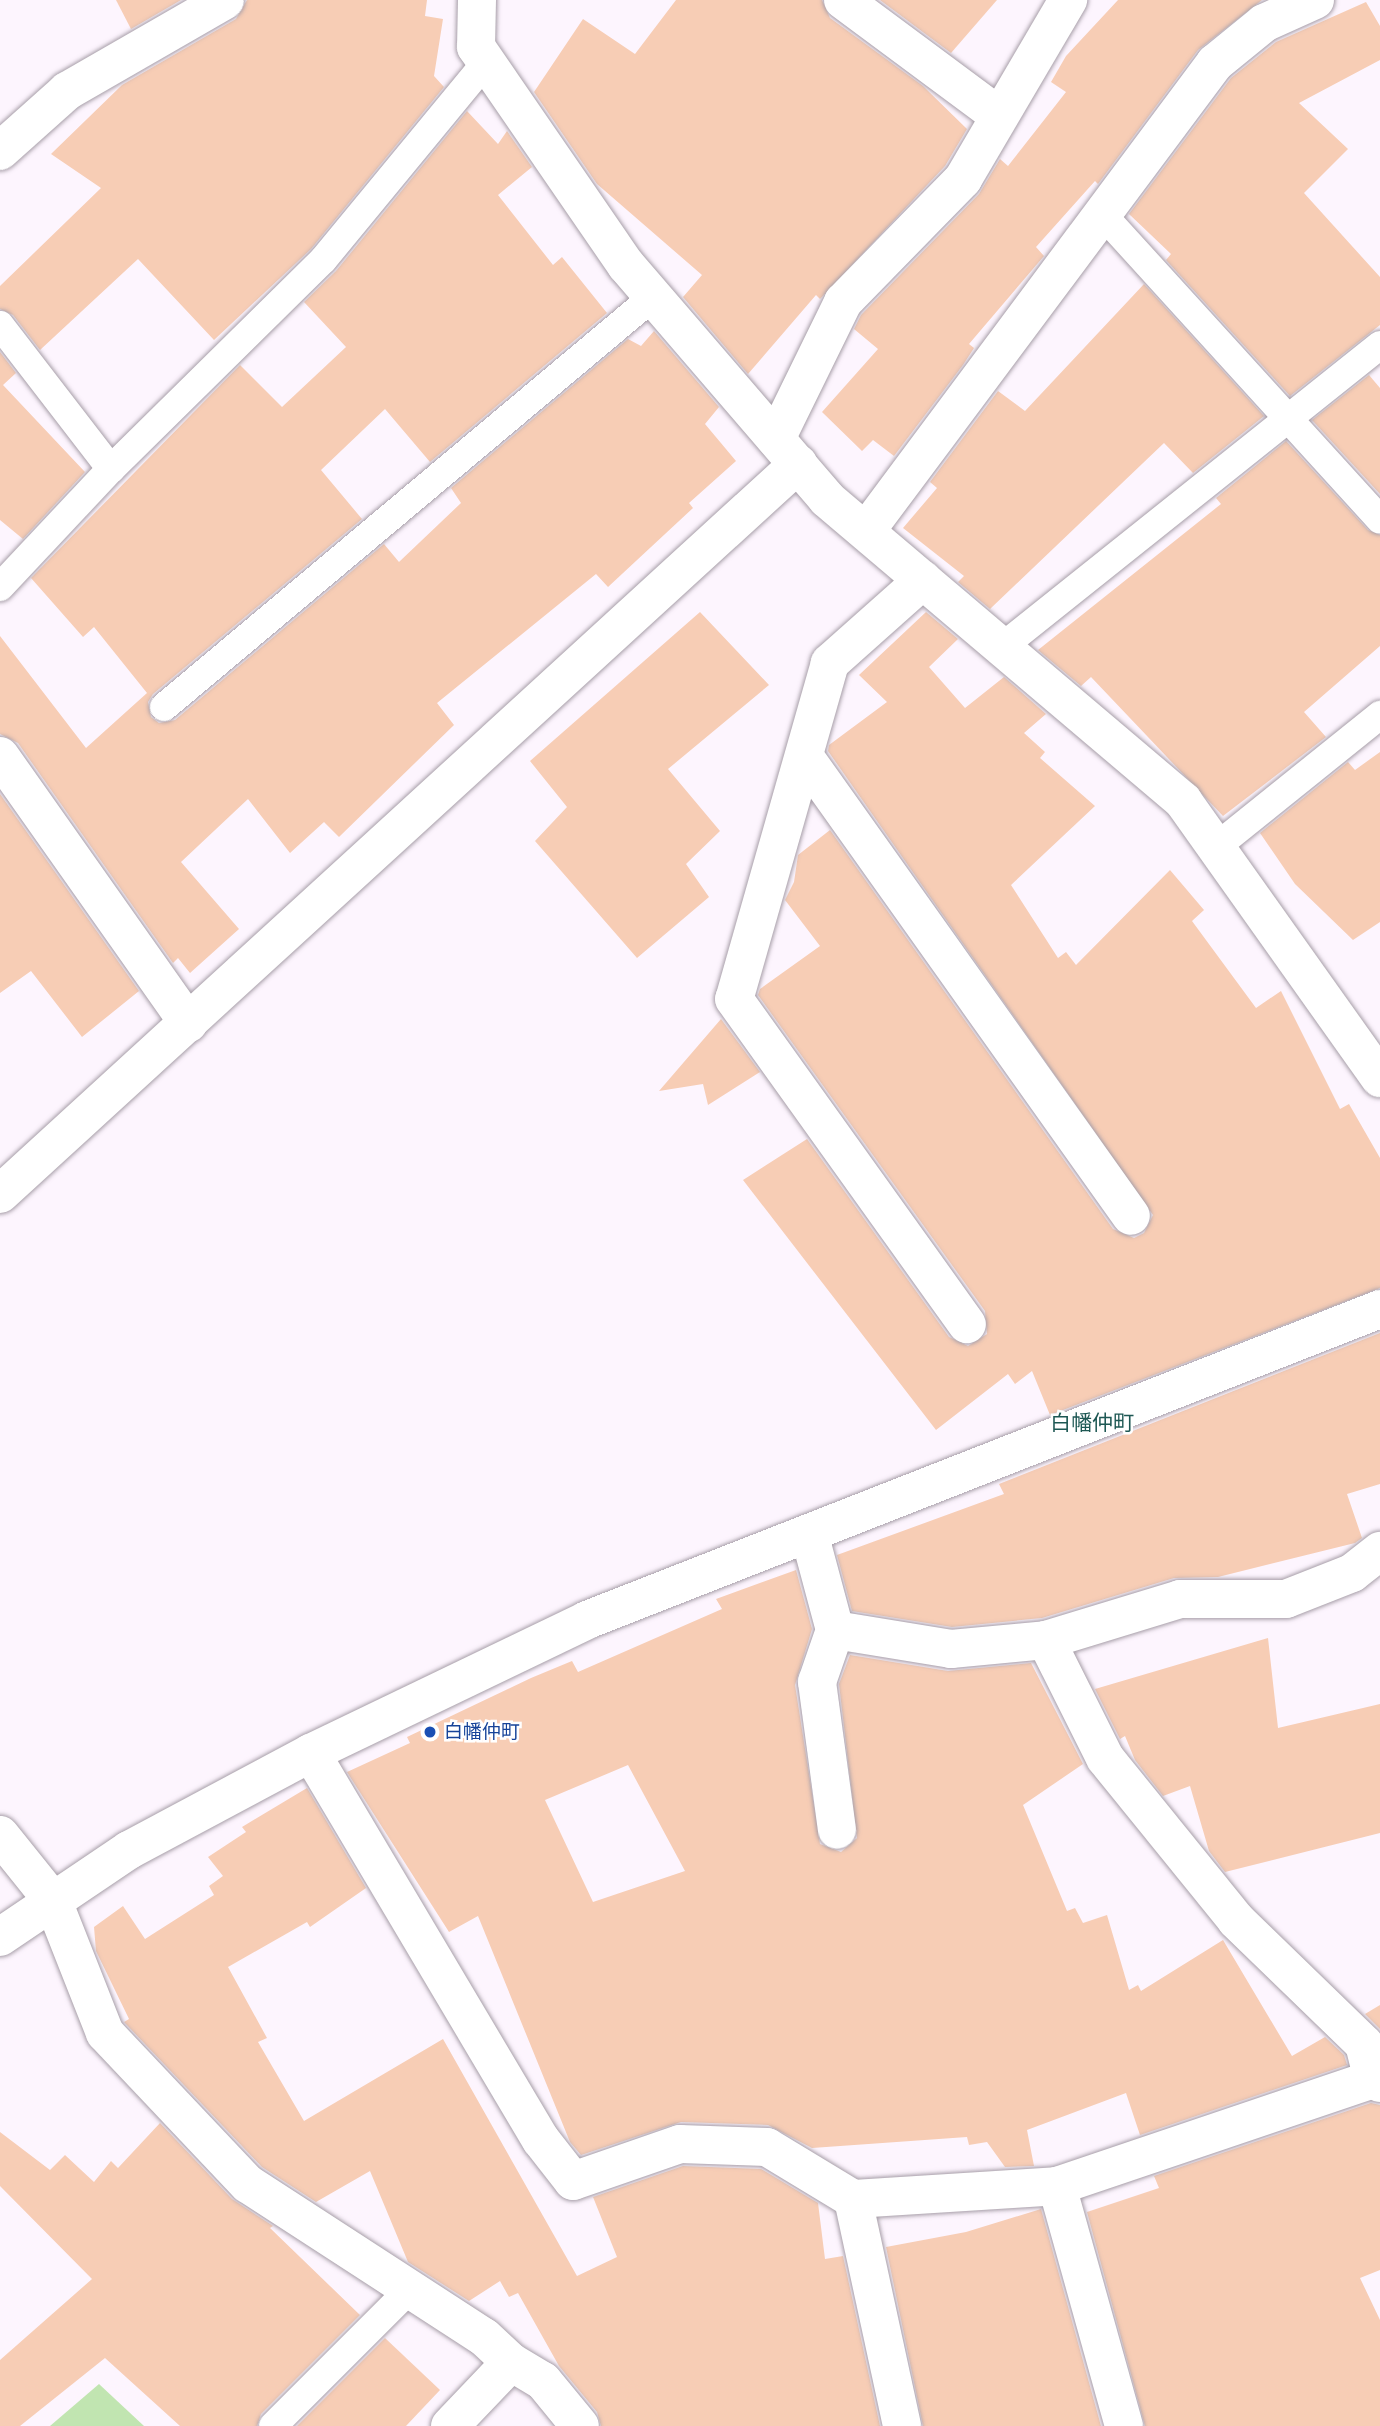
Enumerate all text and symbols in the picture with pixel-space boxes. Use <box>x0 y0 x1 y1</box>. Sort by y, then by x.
district label: 白幡仲町 <box>1050 1410 1134 1436</box>
place label: 白幡仲町 <box>444 1721 520 1743</box>
marker: 白幡仲町 <box>422 1724 438 1740</box>

